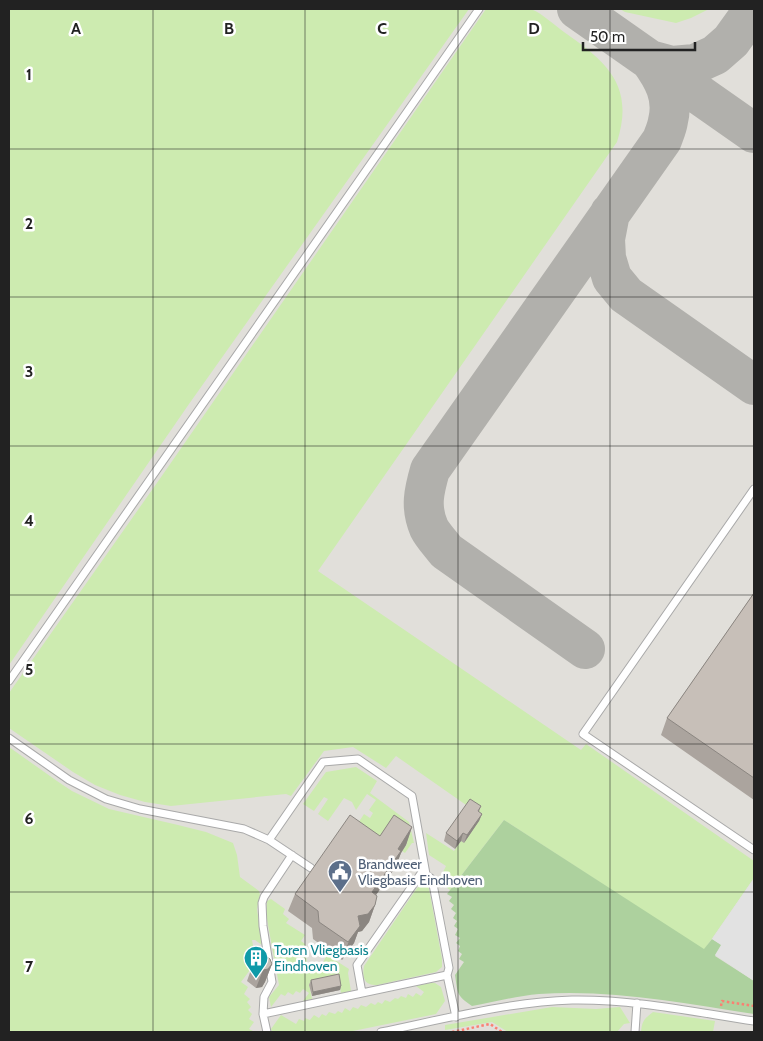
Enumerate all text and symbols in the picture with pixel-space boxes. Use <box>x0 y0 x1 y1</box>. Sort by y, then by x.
text: A <box>71 19 81 38</box>
text: B <box>224 19 234 38</box>
text: C <box>377 19 387 38</box>
text: D <box>528 19 540 38</box>
scale bar <box>583 20 696 52</box>
text: 50 m <box>590 28 625 46</box>
text: 1 <box>26 65 32 84</box>
text: 2 <box>25 214 33 233</box>
text: 3 <box>25 362 33 381</box>
text: 4 <box>24 511 34 530</box>
text: 5 <box>25 660 33 679</box>
text: 6 <box>25 809 34 828</box>
place label: Brandweer Vliegbasis Eindhoven <box>358 855 483 889</box>
public building icon: Brandweer Vliegbasis Eindhoven <box>327 859 353 893</box>
place label: Toren Vliegbasis Eindhoven <box>274 941 369 975</box>
building icon: Toren Vliegbasis Eindhoven <box>243 945 269 979</box>
text: 7 <box>25 957 34 976</box>

